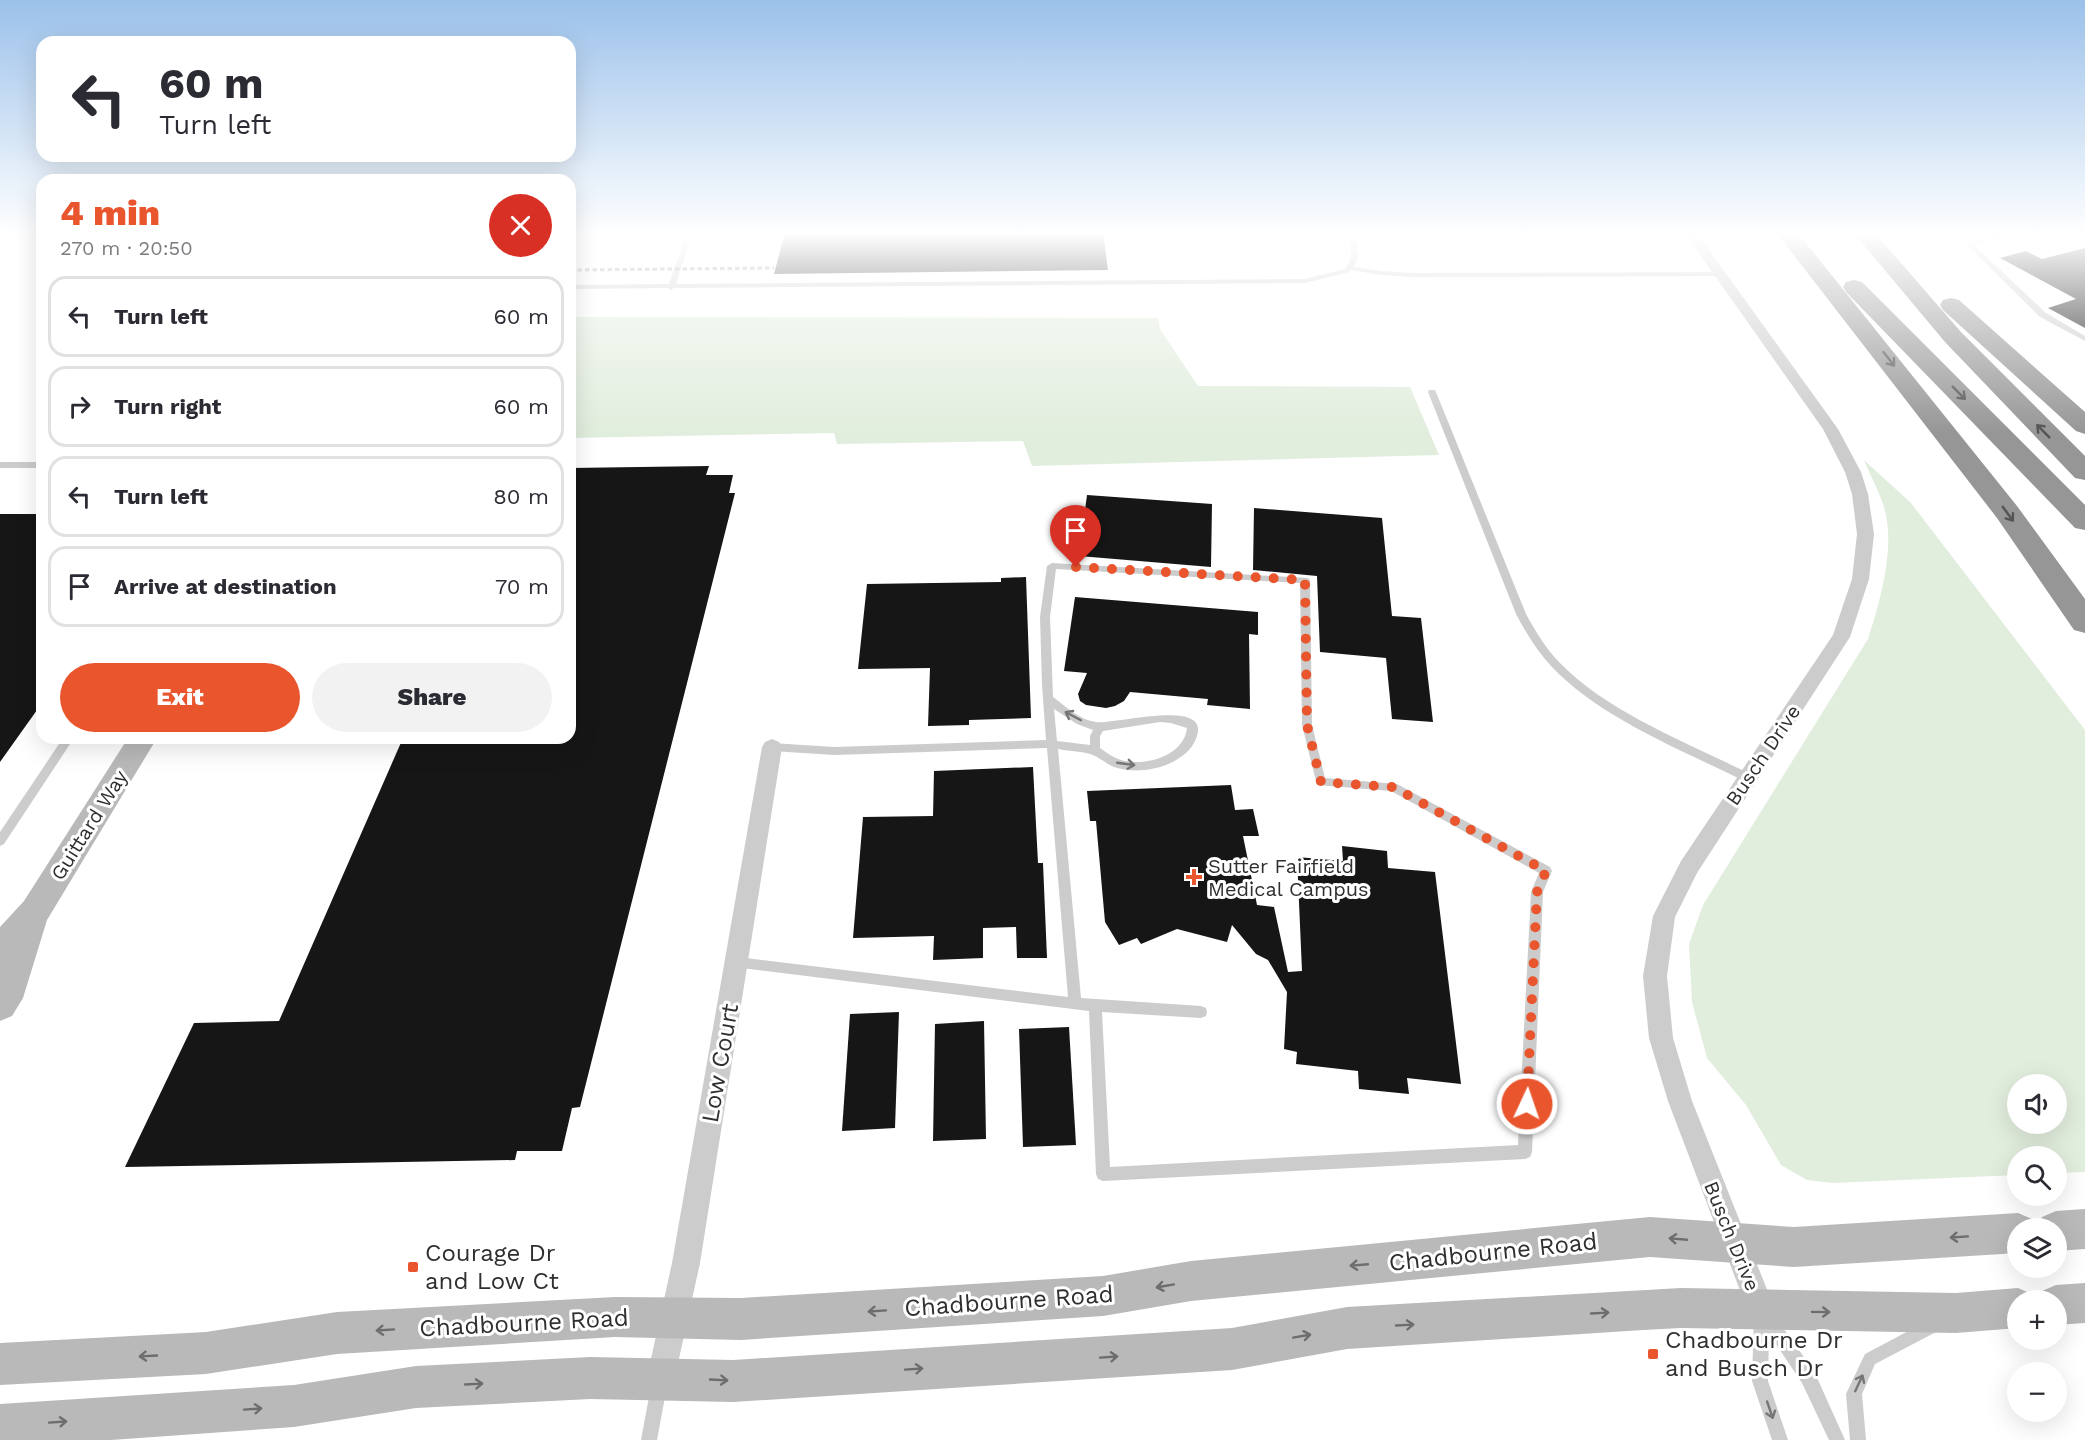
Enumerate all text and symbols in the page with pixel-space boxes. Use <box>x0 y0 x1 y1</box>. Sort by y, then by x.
text: 60 m <box>159 59 263 108</box>
icon: left <box>60 60 138 138</box>
text: Turn left <box>159 109 271 141</box>
text: 4 min <box>60 192 160 234</box>
button: close <box>489 194 552 257</box>
text: 270 m · 20:50 <box>60 236 193 260</box>
icon: left <box>63 300 96 333</box>
text: Turn left <box>114 304 208 329</box>
text: 60 m <box>493 304 549 329</box>
one-way arrow <box>1882 351 1895 367</box>
one-way arrow <box>1952 386 1967 401</box>
icon: right <box>63 390 96 423</box>
text: Turn right <box>114 394 221 419</box>
text: 60 m <box>493 394 549 419</box>
one-way arrow <box>2036 424 2051 439</box>
icon: left <box>63 480 96 513</box>
text: Turn left <box>114 484 208 509</box>
text: 80 m <box>493 484 549 509</box>
pin <box>1050 505 1101 567</box>
one-way arrow <box>2001 505 2014 521</box>
icon: arrive <box>1059 514 1092 547</box>
icon: arrive <box>63 570 96 603</box>
text: Arrive at destination <box>114 574 337 599</box>
text: 70 m <box>495 574 549 599</box>
button: Exit <box>60 663 300 732</box>
button: Share <box>312 663 552 732</box>
street label: Busch Drive <box>1721 700 1805 810</box>
one-way arrow <box>1064 709 1082 721</box>
one-way arrow <box>1115 759 1135 770</box>
street label: Guittard Way <box>46 765 133 884</box>
place label: Sutter Fairfield Medical Campus <box>1208 854 1369 901</box>
marker: Sutter Fairfield Medical Campus <box>1185 868 1203 886</box>
street label: Low Court <box>696 1001 744 1125</box>
position arrow <box>1495 1072 1559 1136</box>
map controls <box>2007 1074 2067 1422</box>
button: sound <box>2007 1074 2067 1134</box>
button: search <box>2007 1146 2067 1206</box>
street label: Busch Drive <box>1699 1178 1765 1294</box>
button: layers <box>2007 1218 2067 1278</box>
street label: Chadbourne Road <box>1387 1227 1599 1277</box>
one-way arrow <box>1950 1232 1970 1243</box>
one-way arrow <box>1669 1233 1689 1244</box>
place label: Courage Dr and Low Ct <box>425 1239 559 1295</box>
marker: Courage Dr and Low Ct <box>406 1260 420 1274</box>
one-way arrow <box>1349 1260 1369 1271</box>
street label: Chadbourne Road <box>904 1280 1114 1322</box>
one-way arrow <box>1156 1280 1175 1291</box>
button: + <box>2007 1290 2067 1350</box>
street label: Chadbourne Road <box>419 1304 629 1342</box>
one-way arrow <box>868 1305 887 1316</box>
one-way arrow <box>1810 1306 1830 1318</box>
one-way arrow <box>1589 1307 1609 1318</box>
one-way arrow <box>1395 1319 1415 1330</box>
one-way arrow <box>376 1325 396 1336</box>
place label: Chadbourne Dr and Busch Dr <box>1665 1326 1843 1382</box>
one-way arrow <box>1292 1331 1312 1342</box>
marker: Chadbourne Dr and Busch Dr <box>1646 1347 1660 1361</box>
one-way arrow <box>138 1351 158 1362</box>
one-way arrow <box>1098 1351 1118 1362</box>
button: − <box>2007 1362 2067 1422</box>
one-way arrow <box>904 1364 923 1375</box>
one-way arrow <box>1854 1374 1865 1392</box>
one-way arrow <box>709 1375 729 1386</box>
one-way arrow <box>464 1378 484 1389</box>
one-way arrow <box>1765 1400 1776 1419</box>
one-way arrow <box>242 1403 262 1414</box>
one-way arrow <box>48 1416 68 1427</box>

